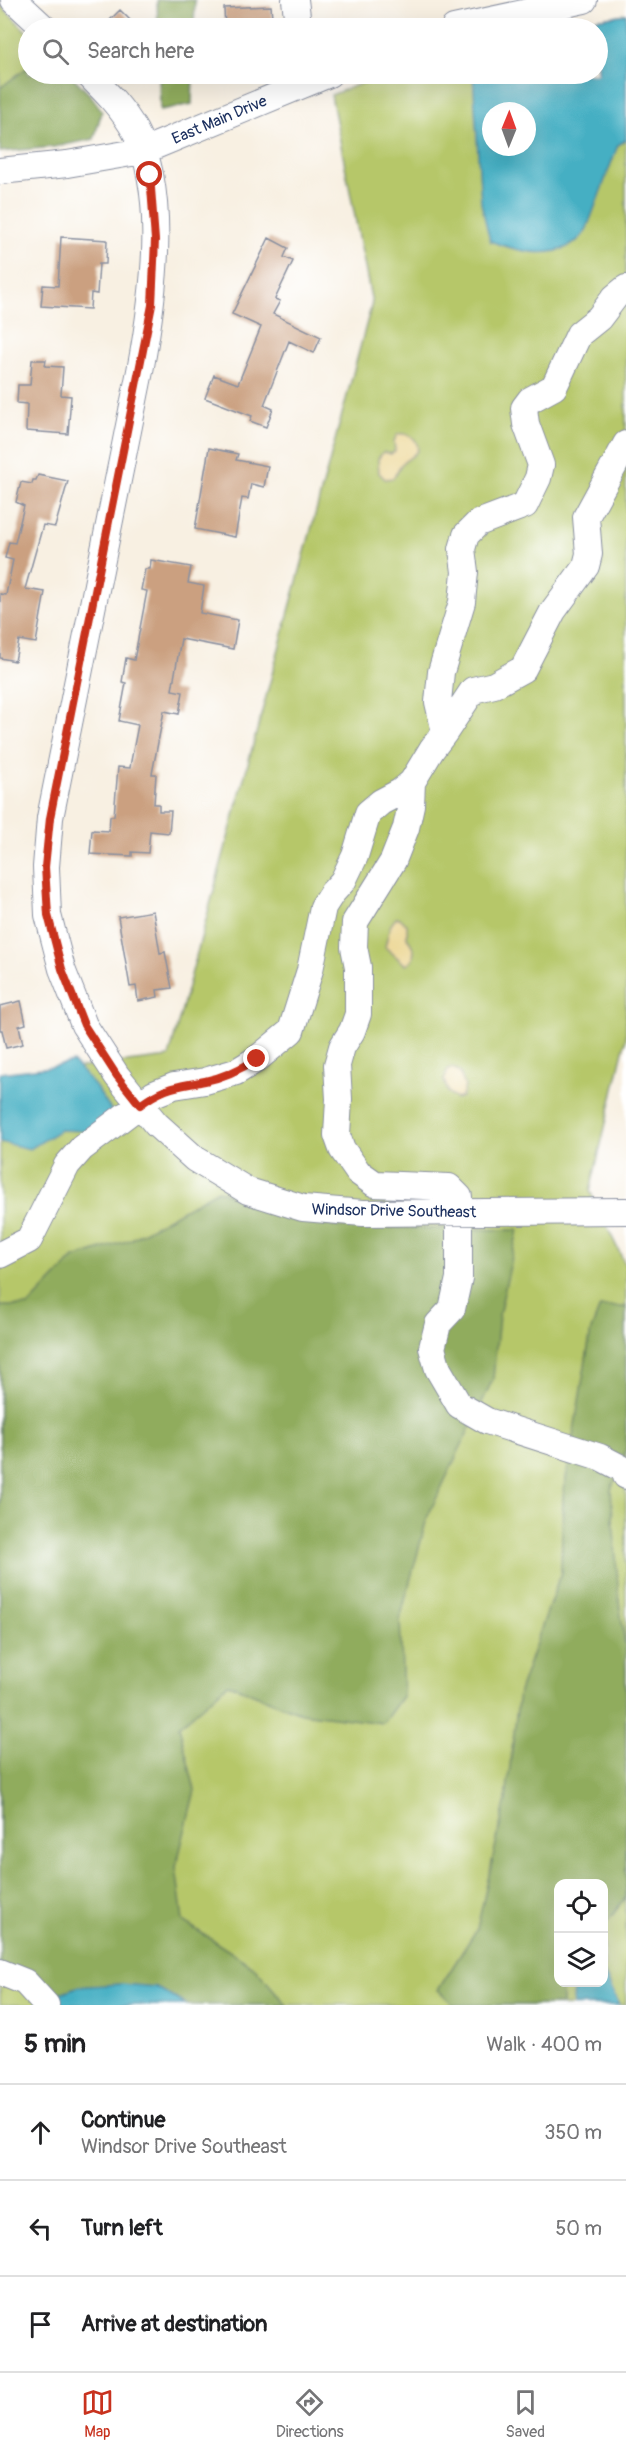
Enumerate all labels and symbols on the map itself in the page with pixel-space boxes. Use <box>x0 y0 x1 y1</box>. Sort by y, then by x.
street label: East Main Drive <box>169 91 270 149</box>
north arrow <box>482 102 536 156</box>
route start <box>136 161 162 187</box>
route end <box>243 1045 269 1071</box>
street label: Windsor Drive Southeast <box>311 1200 477 1222</box>

